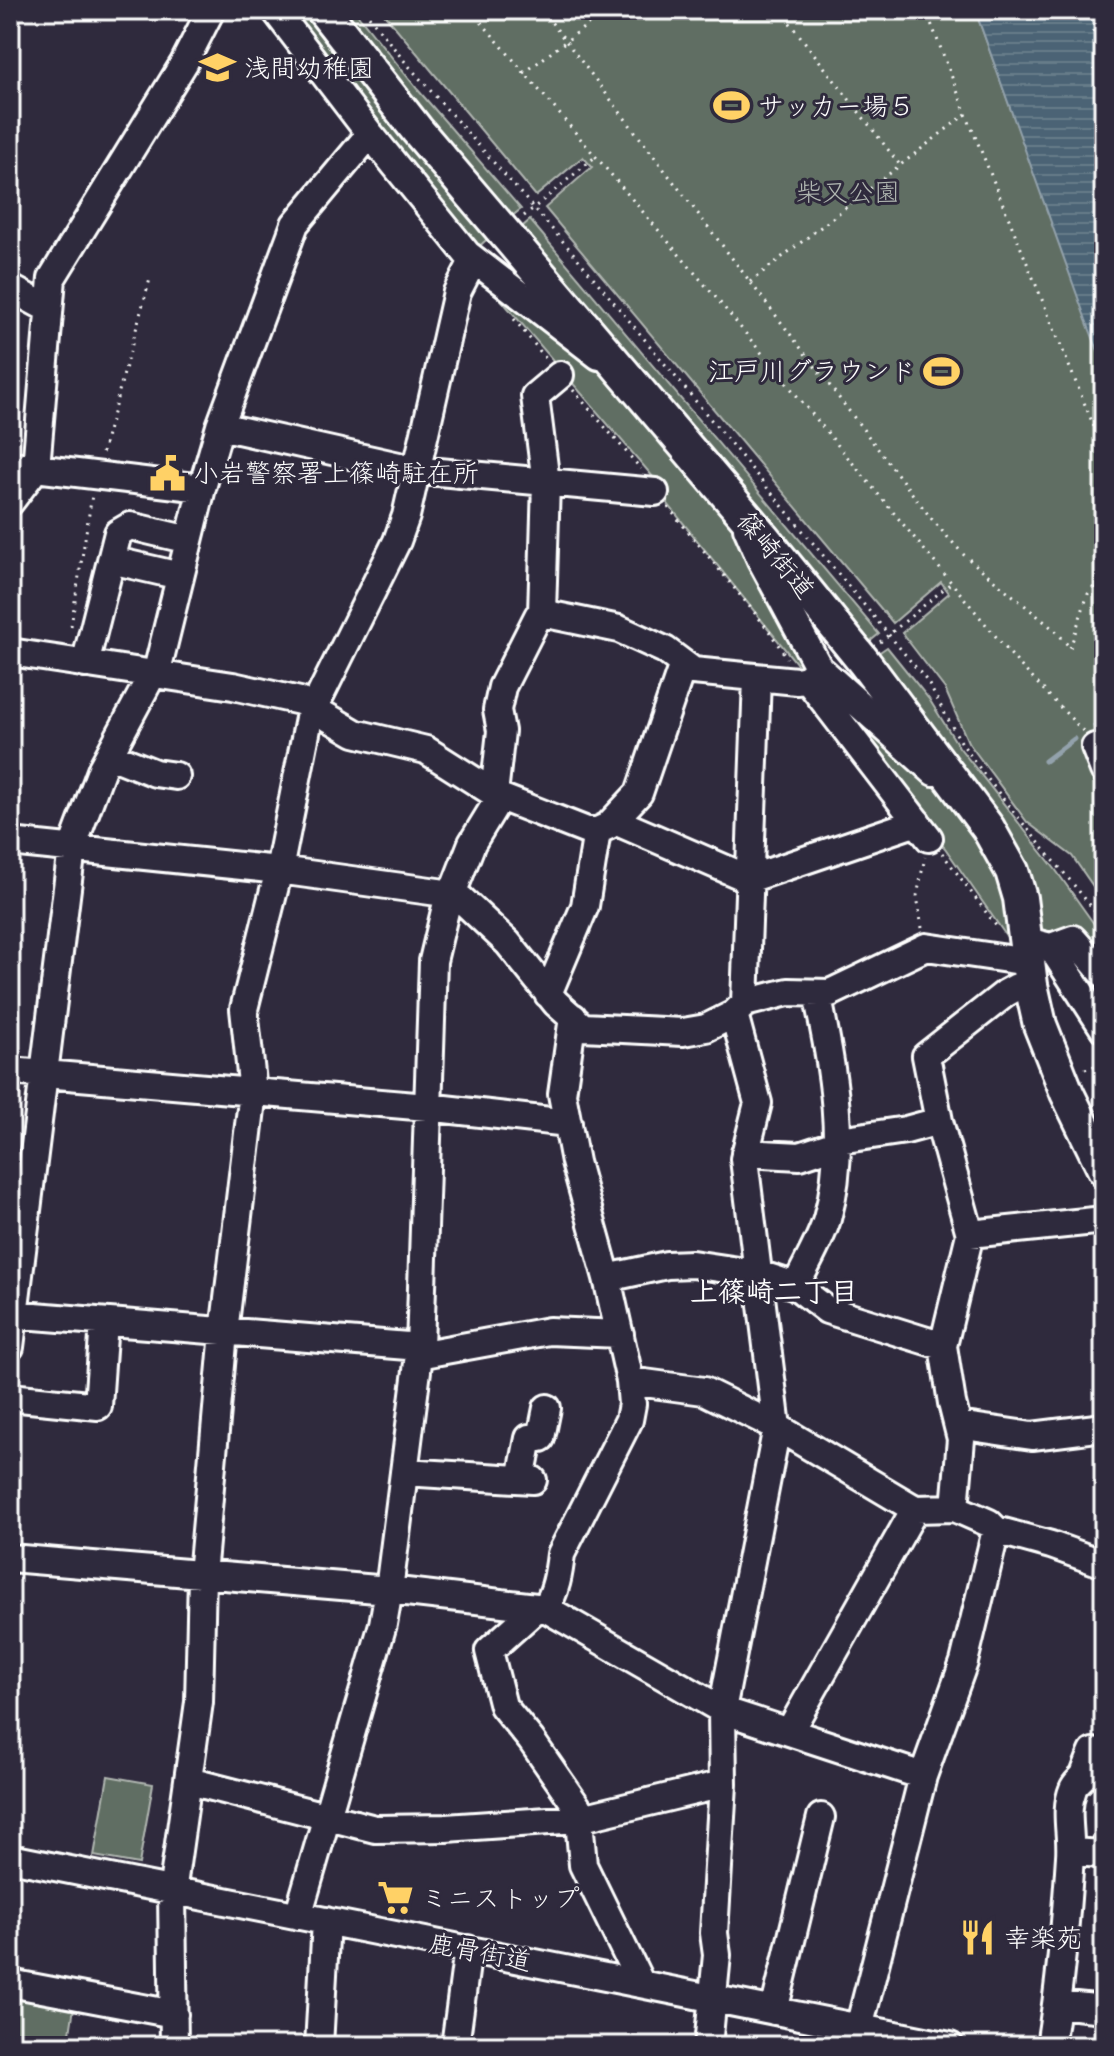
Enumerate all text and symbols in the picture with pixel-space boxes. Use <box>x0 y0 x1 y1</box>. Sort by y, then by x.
place label: 浅間幼稚園 <box>244 47 374 86</box>
school or university icon: 浅間幼稚園 <box>199 49 237 87</box>
place label: サッカー場５ <box>758 85 914 124</box>
sports icon: サッカー場５ <box>713 87 751 125</box>
park label: 柴又公園 <box>796 171 900 210</box>
place label: 江戸川グラウンド <box>708 350 916 389</box>
sports icon: 江戸川グラウンド <box>923 352 961 390</box>
place label: 小岩警察署上篠崎駐在所 <box>193 452 479 491</box>
public building icon: 小岩警察署上篠崎駐在所 <box>148 454 186 492</box>
street label: 篠崎街道 <box>729 502 826 606</box>
district label: 上篠崎二丁目 <box>690 1268 858 1311</box>
place label: ミニストップ <box>421 1877 580 1916</box>
supermarket icon: ミニストップ <box>376 1879 414 1917</box>
place label: 幸楽苑 <box>1004 1917 1082 1956</box>
restaurant icon: 幸楽苑 <box>959 1919 997 1957</box>
street label: 鹿骨街道 <box>426 1921 535 1980</box>

